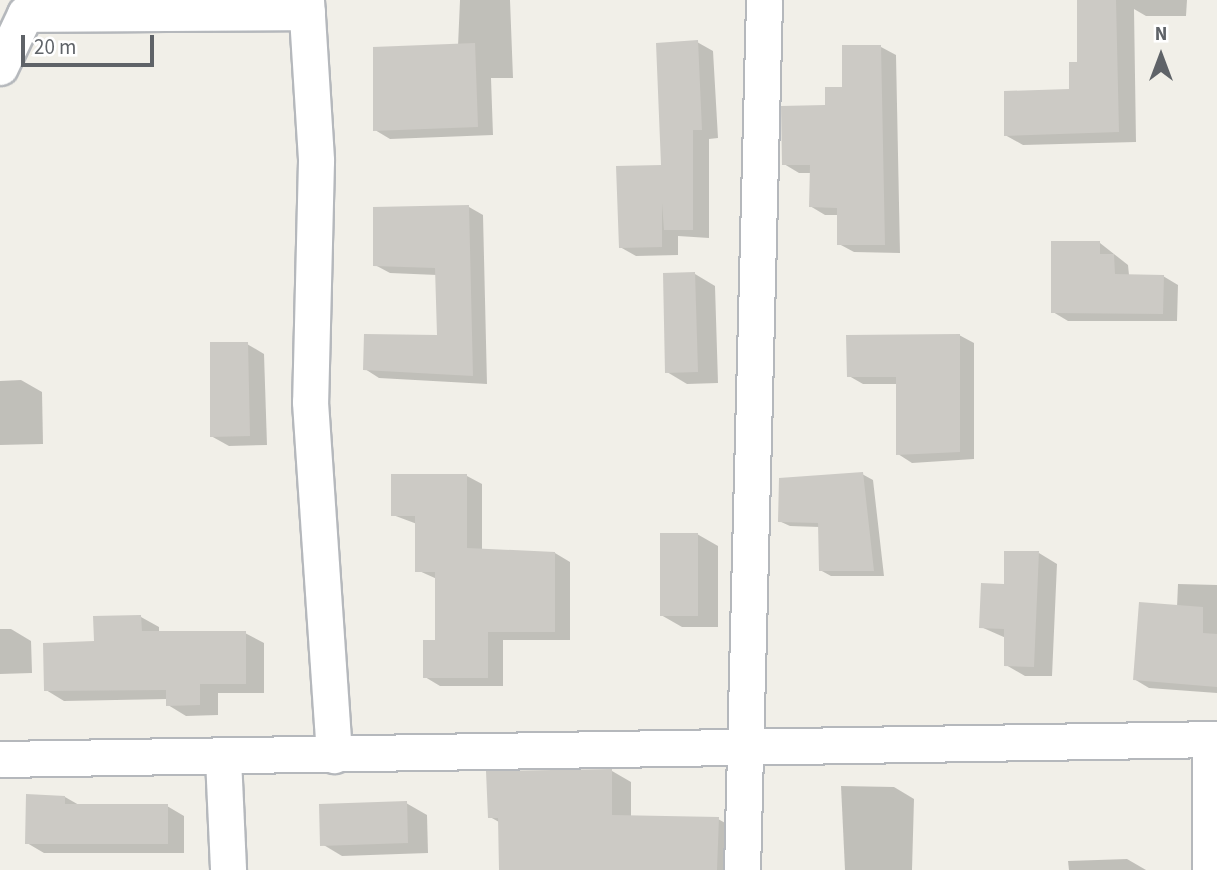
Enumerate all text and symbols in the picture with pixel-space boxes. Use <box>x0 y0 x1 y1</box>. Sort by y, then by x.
scale bar <box>24 21 158 65</box>
north arrow <box>1126 21 1196 91</box>
text: N <box>1155 21 1167 48</box>
text: 20 m <box>34 32 76 62</box>

